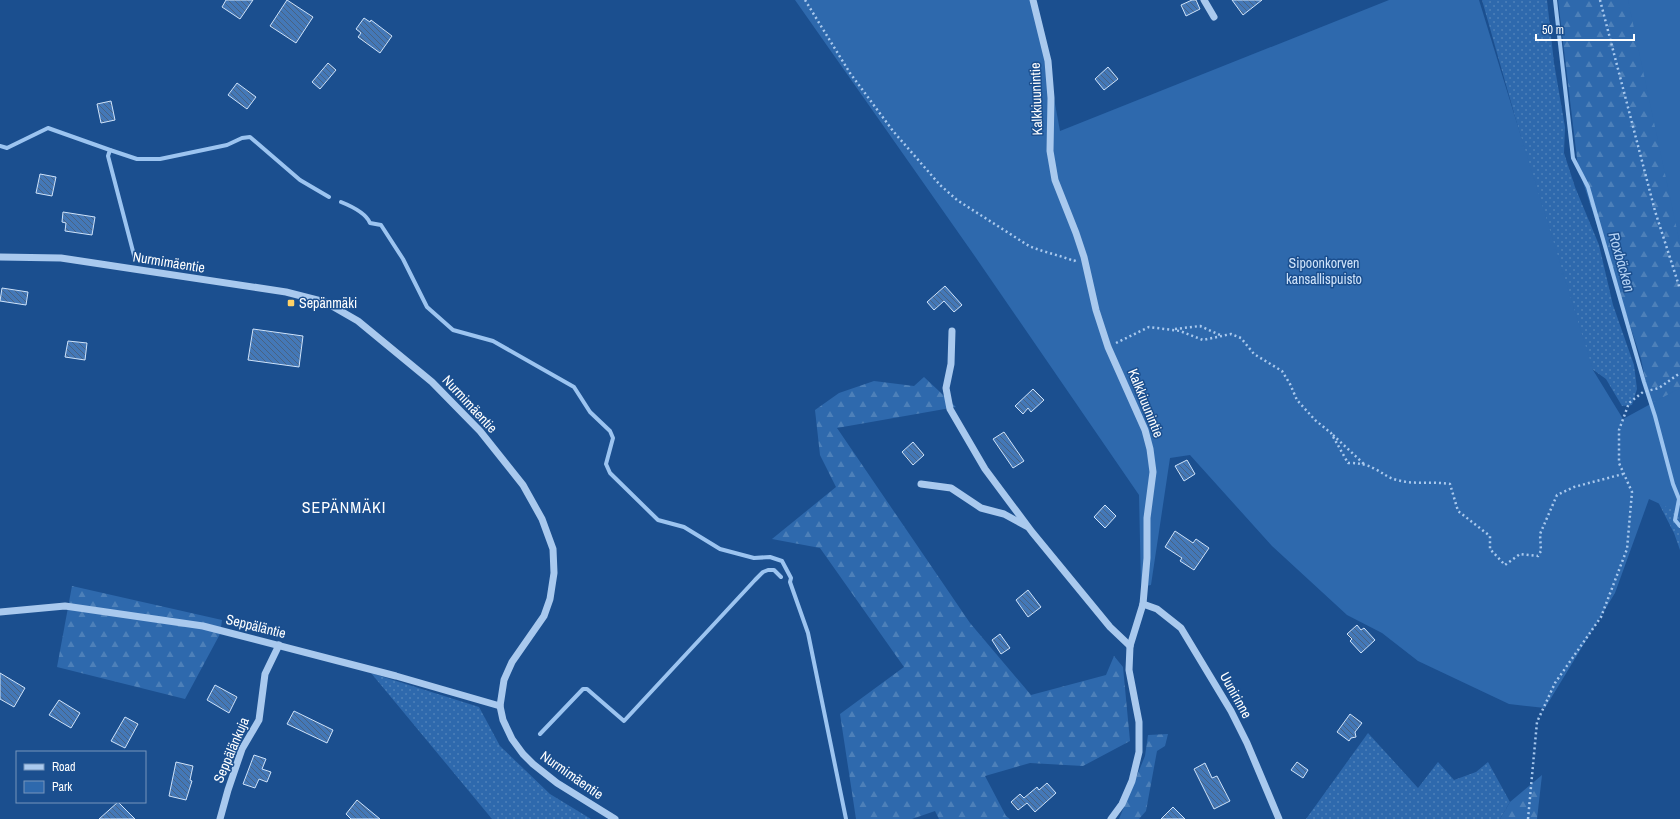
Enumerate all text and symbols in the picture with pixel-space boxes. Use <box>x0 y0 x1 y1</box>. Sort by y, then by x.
scale bar <box>1536 16 1634 42</box>
text: 50 m <box>1542 22 1564 38</box>
street label: Kalkkiuunintie <box>1026 62 1046 136</box>
water label: Roxbäcken <box>1603 230 1641 295</box>
street label: Nurmimäentie <box>132 247 206 277</box>
park label: Sipoonkorven kansallispuisto <box>1286 254 1362 288</box>
place label: Sepänmäki <box>299 294 357 312</box>
marker: Sepänmäki <box>286 298 296 308</box>
street label: Kalkkiuunintie <box>1124 366 1168 440</box>
street label: Nurmimäentie <box>439 371 501 437</box>
district label: SEPÄNMÄKI <box>302 496 386 518</box>
street label: Seppäläntie <box>224 610 288 642</box>
street label: Uunirinne <box>1216 669 1256 721</box>
street label: Seppälänkuja <box>209 714 253 786</box>
street label: Nurmimäentie <box>537 747 607 803</box>
legend <box>16 751 146 803</box>
text: Road <box>52 759 76 775</box>
text: Park <box>52 779 72 795</box>

